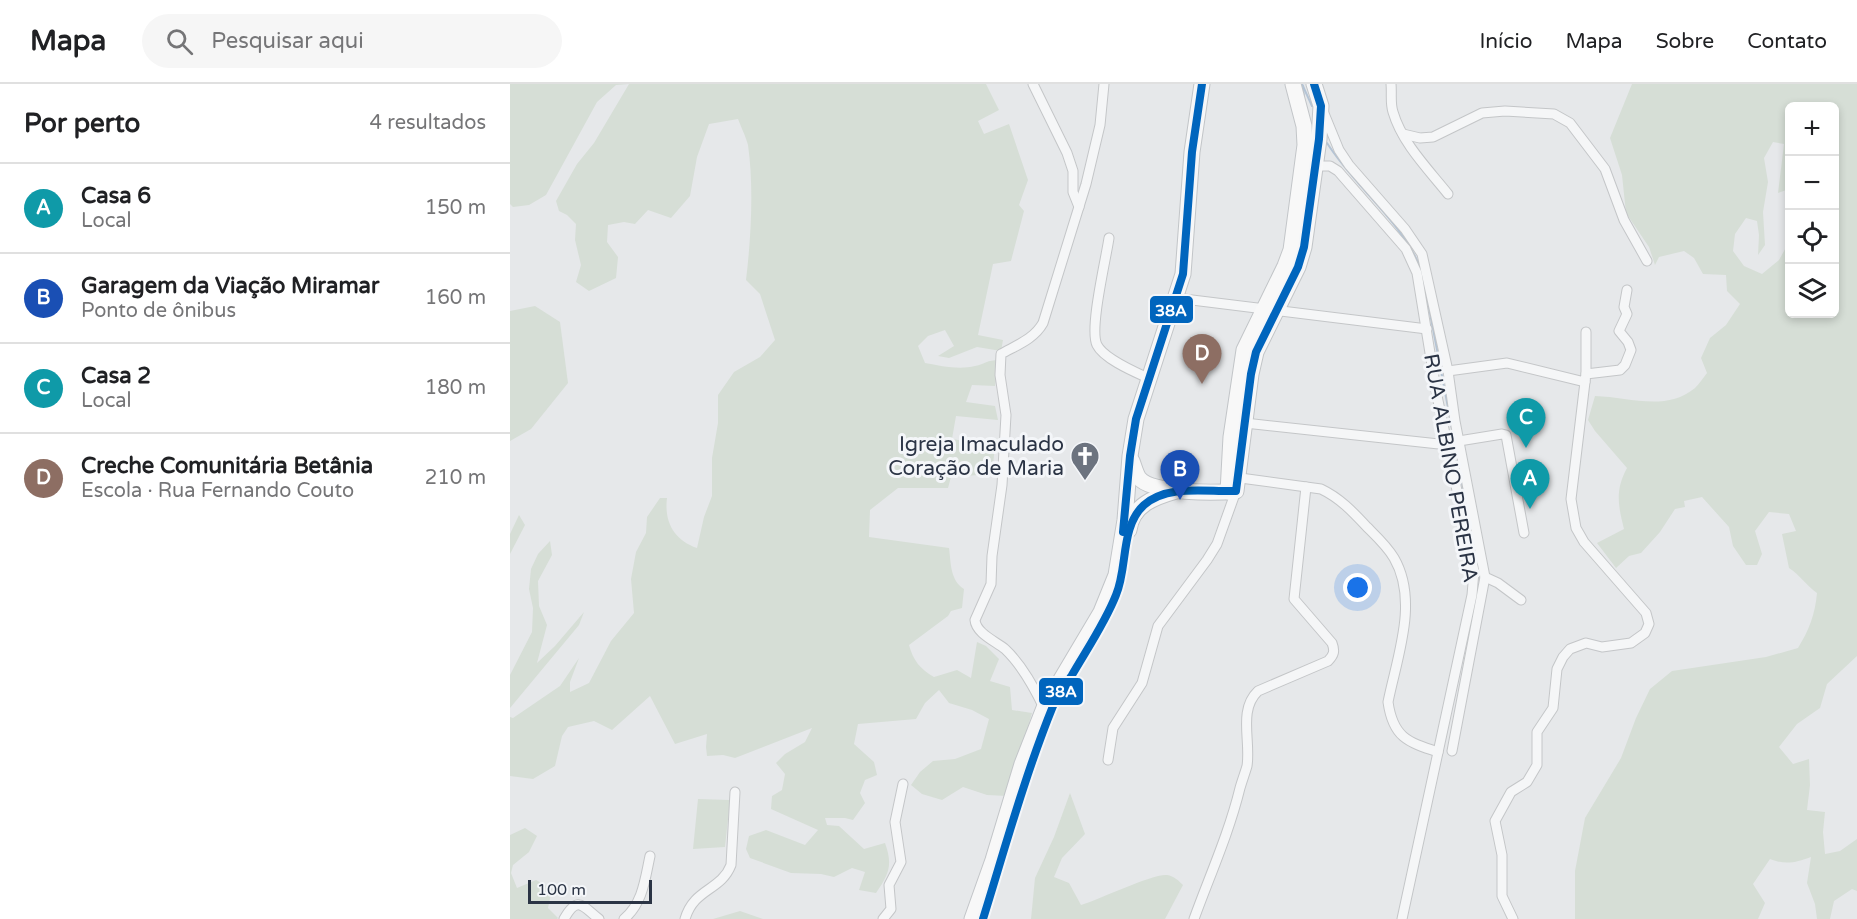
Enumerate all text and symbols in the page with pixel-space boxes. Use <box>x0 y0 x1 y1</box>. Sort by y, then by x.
search box <box>142 14 562 68</box>
text: Mapa <box>30 24 106 58</box>
icon: search <box>163 25 196 58</box>
text: Pesquisar aqui <box>211 28 364 54</box>
text: Início <box>1480 29 1532 54</box>
text: Mapa <box>1565 29 1623 54</box>
text: Sobre <box>1656 29 1714 54</box>
text: Contato <box>1747 29 1827 54</box>
map controls <box>1785 102 1839 318</box>
button: + <box>1785 102 1839 156</box>
text: Por perto <box>24 108 140 139</box>
text: 4 resultados <box>370 111 486 135</box>
button: − <box>1785 156 1839 210</box>
text: Casa 6 <box>81 183 151 209</box>
text: A <box>36 196 51 220</box>
text: 150 m <box>425 196 486 220</box>
text: Local <box>81 209 132 233</box>
button: locate <box>1785 210 1839 264</box>
button: layers <box>1785 264 1839 318</box>
text: Garagem da Viação Miramar <box>81 273 379 299</box>
text: B <box>37 286 50 310</box>
text: 160 m <box>425 286 486 310</box>
line badge: 38A <box>1149 295 1194 324</box>
text: Ponto de ônibus <box>81 299 236 323</box>
text: 38A <box>1155 301 1187 321</box>
pin: D <box>1182 334 1222 384</box>
street label: RUA ALBINO PEREIRA <box>1418 352 1483 584</box>
text: Casa 2 <box>81 363 151 389</box>
text: C <box>37 376 50 400</box>
text: 180 m <box>425 376 486 400</box>
text: Local <box>81 389 132 413</box>
pin: C <box>1506 398 1546 448</box>
place label: Igreja Imaculado Coração de Maria <box>888 432 1064 481</box>
church icon: Igreja Imaculado Coração de Maria <box>1069 440 1101 482</box>
pin: B <box>1160 450 1200 500</box>
text: Creche Comunitária Betânia <box>81 453 373 479</box>
pin: A <box>1510 460 1550 509</box>
text: D <box>36 466 51 490</box>
text: 210 m <box>425 466 486 490</box>
text: Escola · Rua Fernando Couto <box>81 479 354 503</box>
your location <box>1343 573 1372 602</box>
line badge: 38A <box>1038 677 1084 706</box>
text: 38A <box>1045 682 1077 702</box>
scale bar <box>528 877 652 904</box>
text: 100 m <box>537 880 586 900</box>

